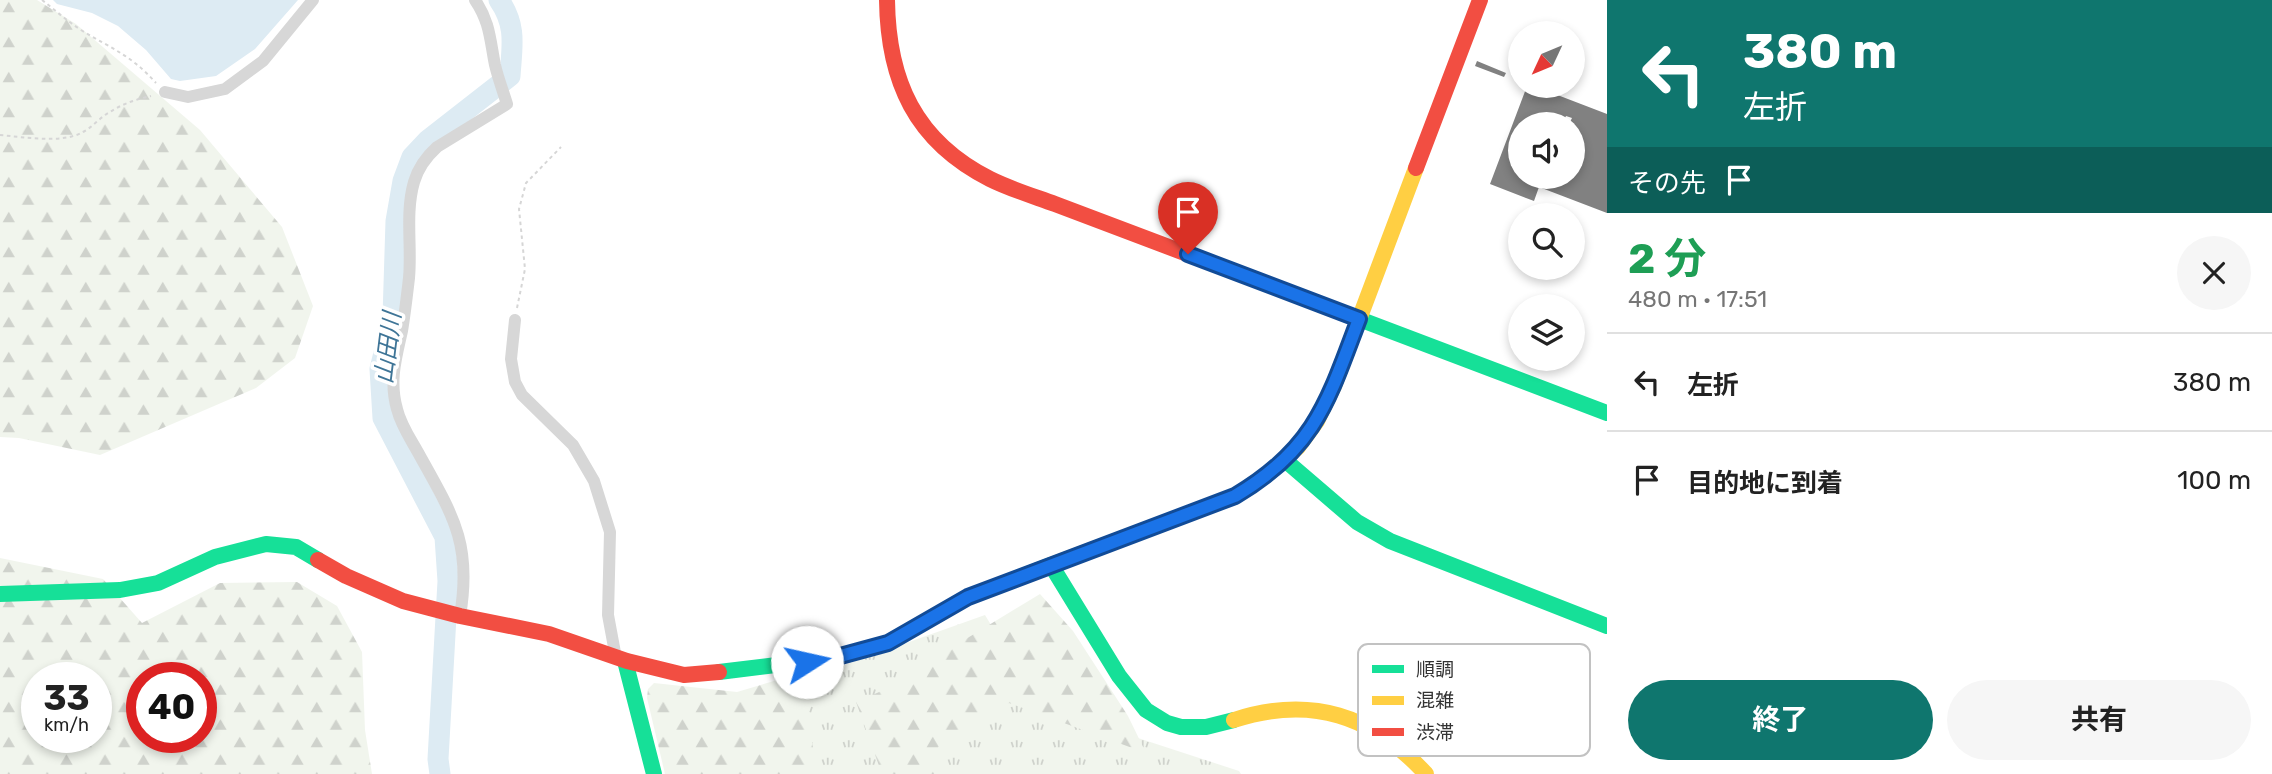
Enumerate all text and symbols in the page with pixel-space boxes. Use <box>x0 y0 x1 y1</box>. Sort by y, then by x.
north arrow <box>1508 21 1586 98</box>
map controls <box>1508 21 1585 371</box>
text: 380 m <box>1743 22 1897 80</box>
icon: left <box>1628 28 1719 119</box>
text: 左折 <box>1743 88 1807 126</box>
button: sound <box>1508 112 1585 189</box>
icon: arrive <box>1720 161 1758 199</box>
text: その先 <box>1628 168 1706 199</box>
pin <box>1158 182 1218 254</box>
icon: arrive <box>1169 193 1207 231</box>
button: search <box>1508 203 1585 280</box>
text: 2 分 <box>1628 234 1706 284</box>
button: close <box>2177 236 2251 310</box>
text: 480 m · 17:51 <box>1628 285 1767 313</box>
button: layers <box>1508 294 1585 371</box>
water label: 山田川 <box>370 308 407 385</box>
icon: left <box>1628 363 1666 401</box>
text: 380 m <box>2173 367 2251 398</box>
text: 左折 <box>1687 370 1739 401</box>
icon: arrive <box>1628 461 1666 499</box>
text: 100 m <box>2177 465 2251 496</box>
text: 目的地に到着 <box>1687 468 1843 499</box>
position arrow <box>770 625 844 699</box>
legend <box>1358 644 1590 756</box>
text: 順調 <box>1416 658 1454 681</box>
speed limit sign: 40 <box>126 662 217 753</box>
text: 33 <box>43 677 90 719</box>
button: 終了 <box>1628 680 1933 760</box>
button: 共有 <box>1947 680 2251 760</box>
text: 混雑 <box>1416 689 1454 712</box>
text: km/h <box>44 714 89 736</box>
text: 渋滞 <box>1416 721 1454 744</box>

